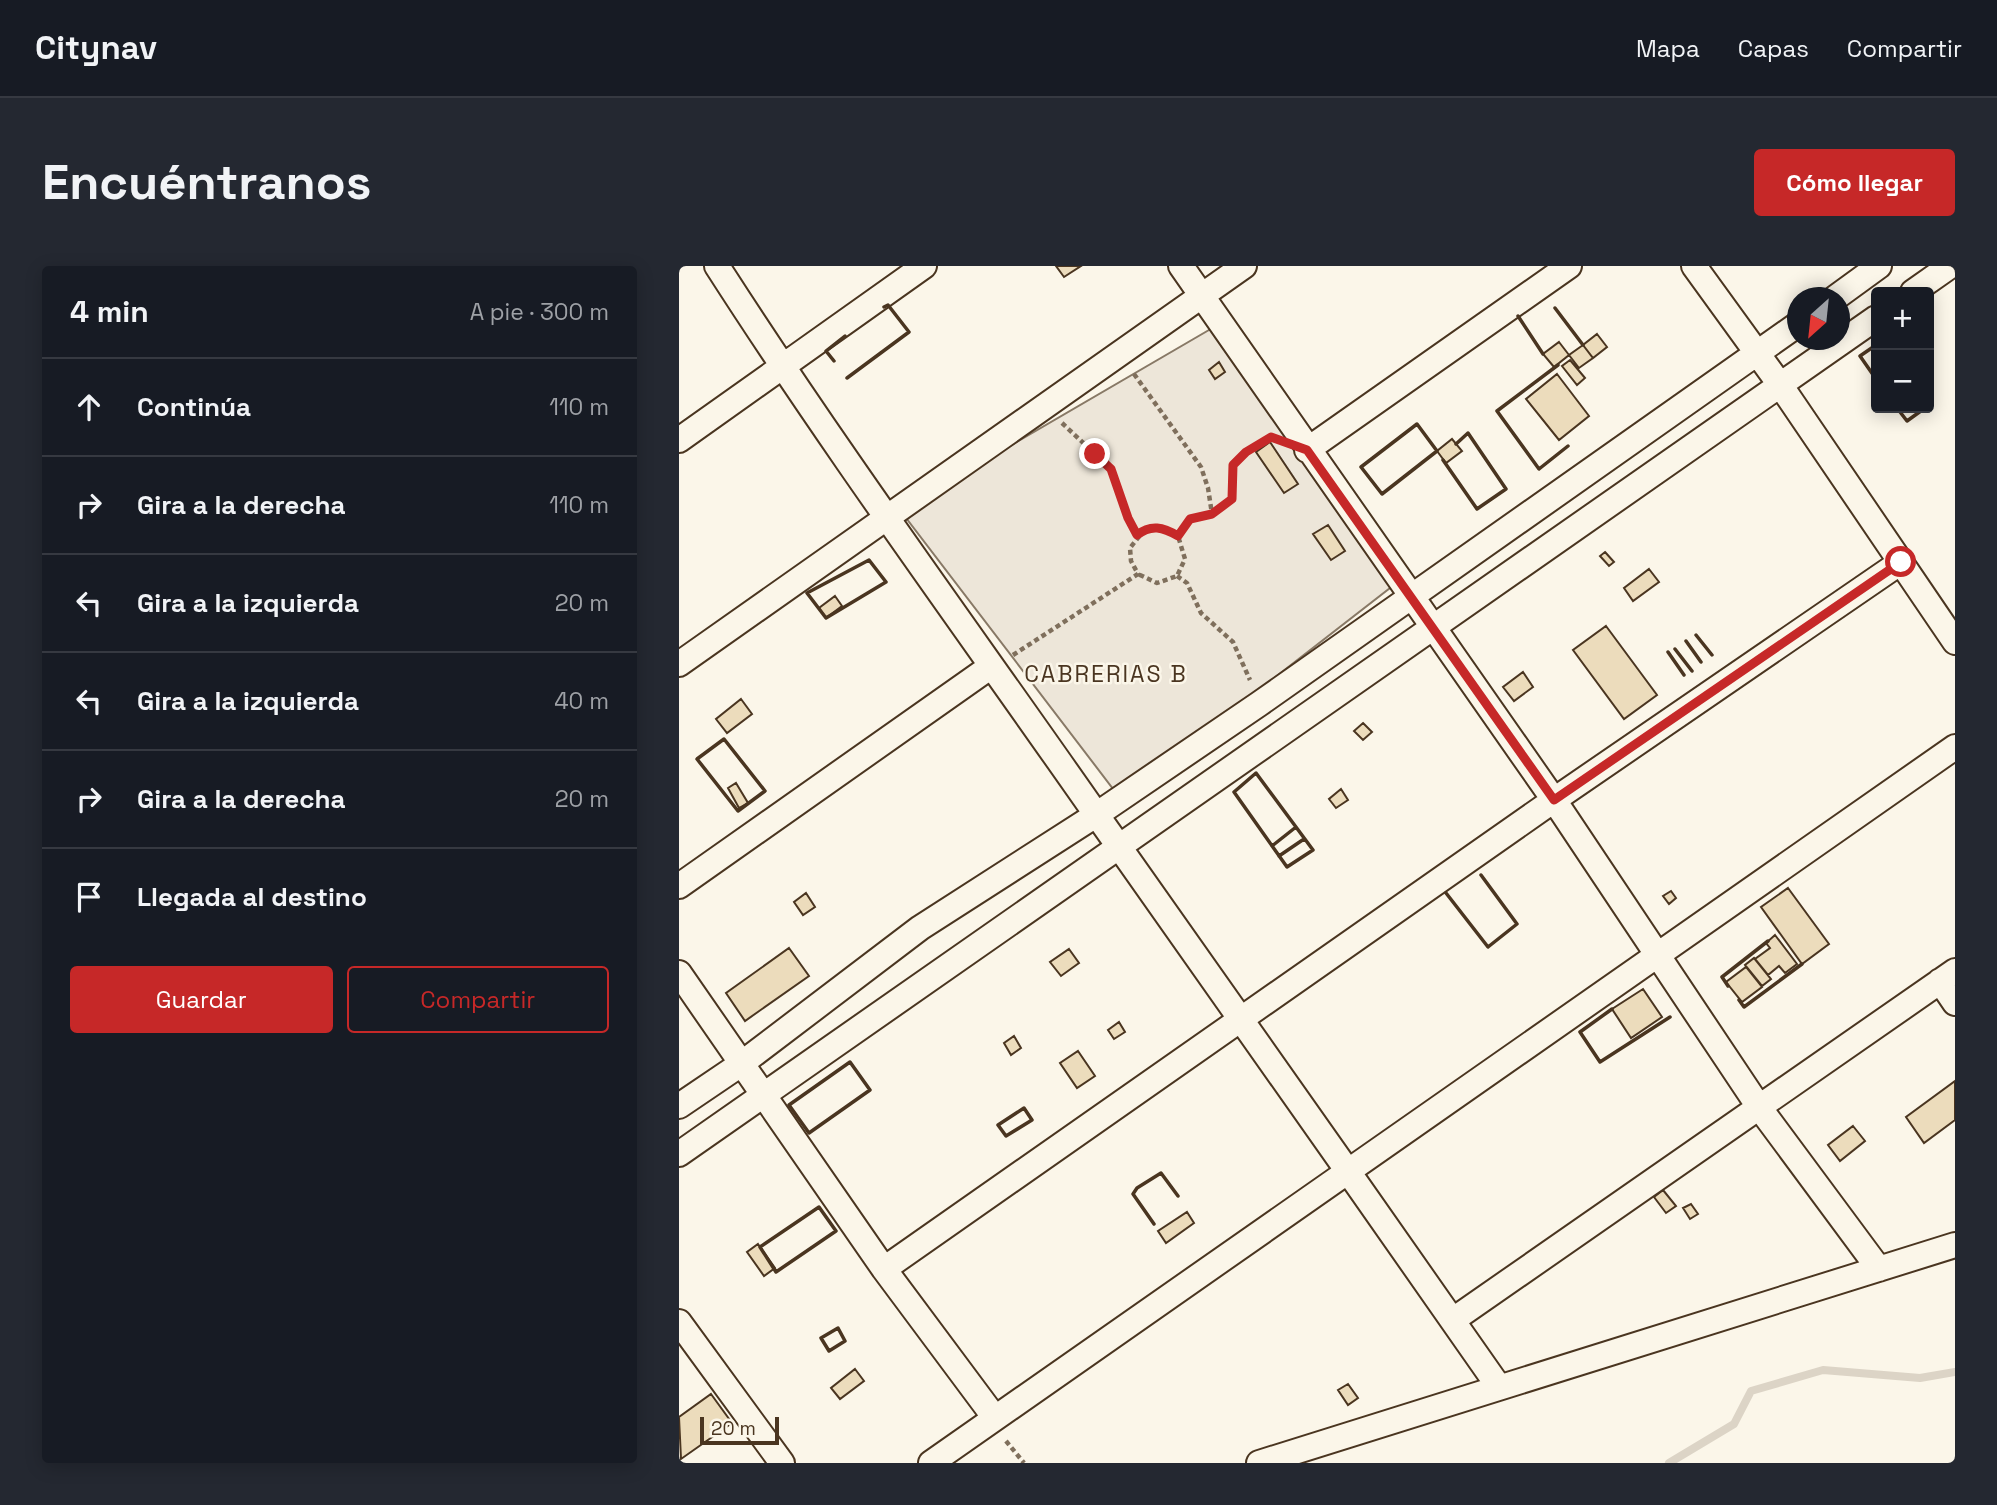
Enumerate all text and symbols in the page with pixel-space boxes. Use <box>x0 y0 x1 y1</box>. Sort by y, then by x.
text: Citynav <box>35 27 157 69</box>
text: Mapa <box>1636 33 1700 64</box>
text: Capas <box>1738 33 1809 64</box>
text: Compartir <box>1847 33 1962 64</box>
button: Cómo llegar <box>1754 149 1955 216</box>
text: Encuéntranos <box>42 151 371 213</box>
north arrow <box>1787 287 1850 350</box>
map controls <box>1871 287 1934 413</box>
button: + <box>1871 287 1934 350</box>
text: 4 min <box>70 292 149 331</box>
text: A pie · 300 m <box>470 297 609 327</box>
button: − <box>1871 350 1934 413</box>
icon: ahead <box>70 388 108 426</box>
text: Continúa <box>137 390 251 424</box>
text: 110 m <box>549 392 609 422</box>
route end <box>1079 438 1110 469</box>
icon: right <box>70 486 108 524</box>
text: Gira a la derecha <box>137 488 346 522</box>
text: 110 m <box>549 490 609 520</box>
route start <box>1885 546 1916 577</box>
icon: left <box>70 584 108 622</box>
text: Gira a la izquierda <box>137 586 359 620</box>
text: 20 m <box>555 588 609 618</box>
district label: CABRERIAS B <box>1024 659 1188 689</box>
icon: left <box>70 682 108 720</box>
text: Gira a la izquierda <box>137 684 359 718</box>
text: 40 m <box>554 686 609 716</box>
icon: right <box>70 780 108 818</box>
text: Gira a la derecha <box>137 782 346 816</box>
text: 20 m <box>555 784 609 814</box>
icon: arrive <box>70 878 108 916</box>
text: Llegada al destino <box>137 880 367 914</box>
button: Guardar <box>70 966 333 1033</box>
button: Compartir <box>347 966 609 1033</box>
scale bar <box>700 1414 779 1446</box>
text: 20 m <box>711 1416 756 1441</box>

